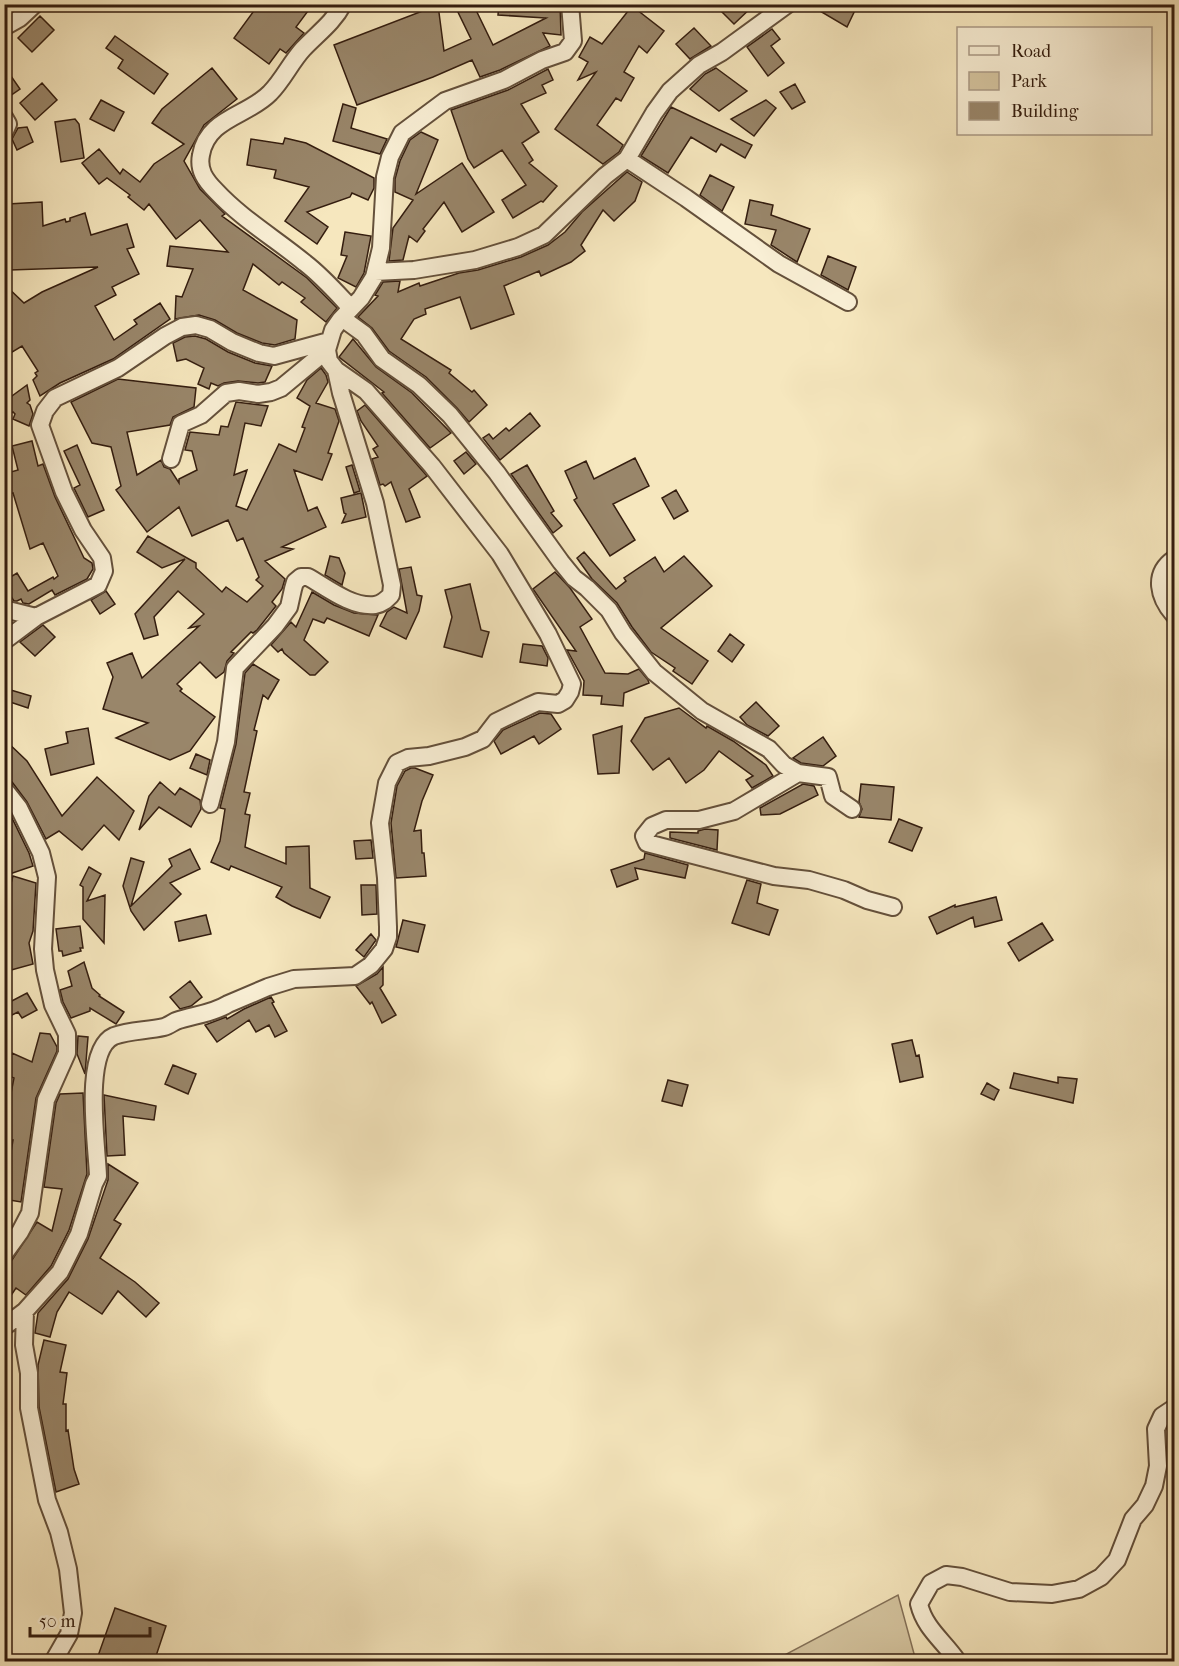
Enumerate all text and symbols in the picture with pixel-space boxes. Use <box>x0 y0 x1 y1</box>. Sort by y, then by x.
legend <box>957 27 1152 135</box>
text: Road <box>1011 41 1051 62</box>
text: Park <box>1011 71 1048 92</box>
text: Building <box>1011 101 1079 122</box>
scale bar <box>30 1600 150 1638</box>
text: 50 m <box>39 1611 76 1632</box>

